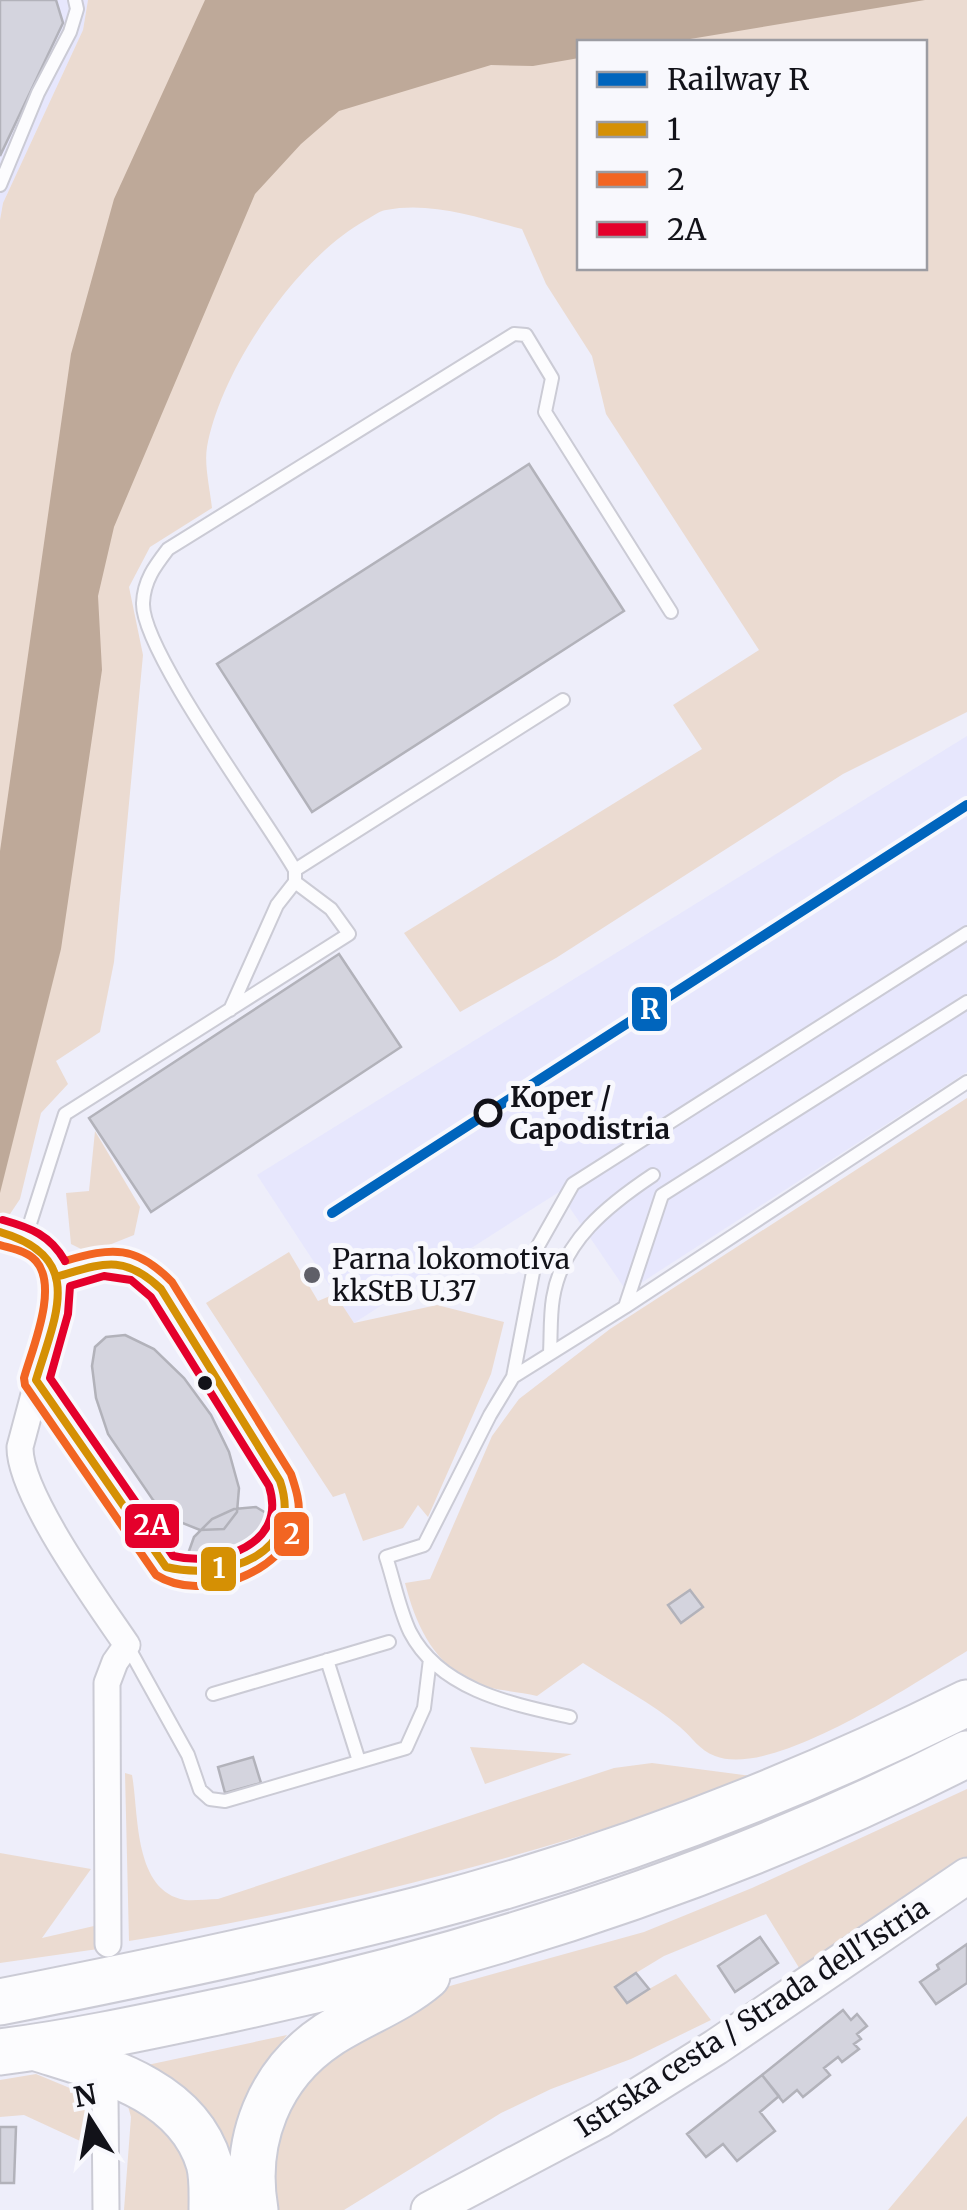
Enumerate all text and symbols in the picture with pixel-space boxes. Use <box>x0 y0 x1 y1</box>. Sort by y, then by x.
legend <box>577 40 927 270</box>
text: Railway R <box>667 60 809 98</box>
text: 1 <box>667 110 681 148</box>
text: 2 <box>667 160 685 198</box>
text: 2A <box>667 210 707 248</box>
line badge: R <box>630 985 669 1033</box>
text: R <box>640 991 661 1027</box>
place label: Koper / Capodistria <box>510 1079 671 1147</box>
marker: Koper / Capodistria <box>475 1100 501 1126</box>
place label: Parna lokomotiva kkStB U.37 <box>332 1241 570 1309</box>
marker: Parna lokomotiva kkStB U.37 <box>301 1264 323 1286</box>
unlabelled marker <box>195 1373 215 1393</box>
line badge: 2A <box>123 1502 181 1550</box>
text: 2A <box>134 1507 172 1543</box>
line badge: 2 <box>272 1510 311 1558</box>
text: 2 <box>284 1516 300 1552</box>
line badge: 1 <box>199 1545 238 1593</box>
text: 1 <box>213 1550 226 1586</box>
street label: Istrska cesta / Strada dell'Istria <box>569 1889 935 2145</box>
north arrow <box>40 2070 140 2170</box>
text: N <box>71 2076 100 2115</box>

